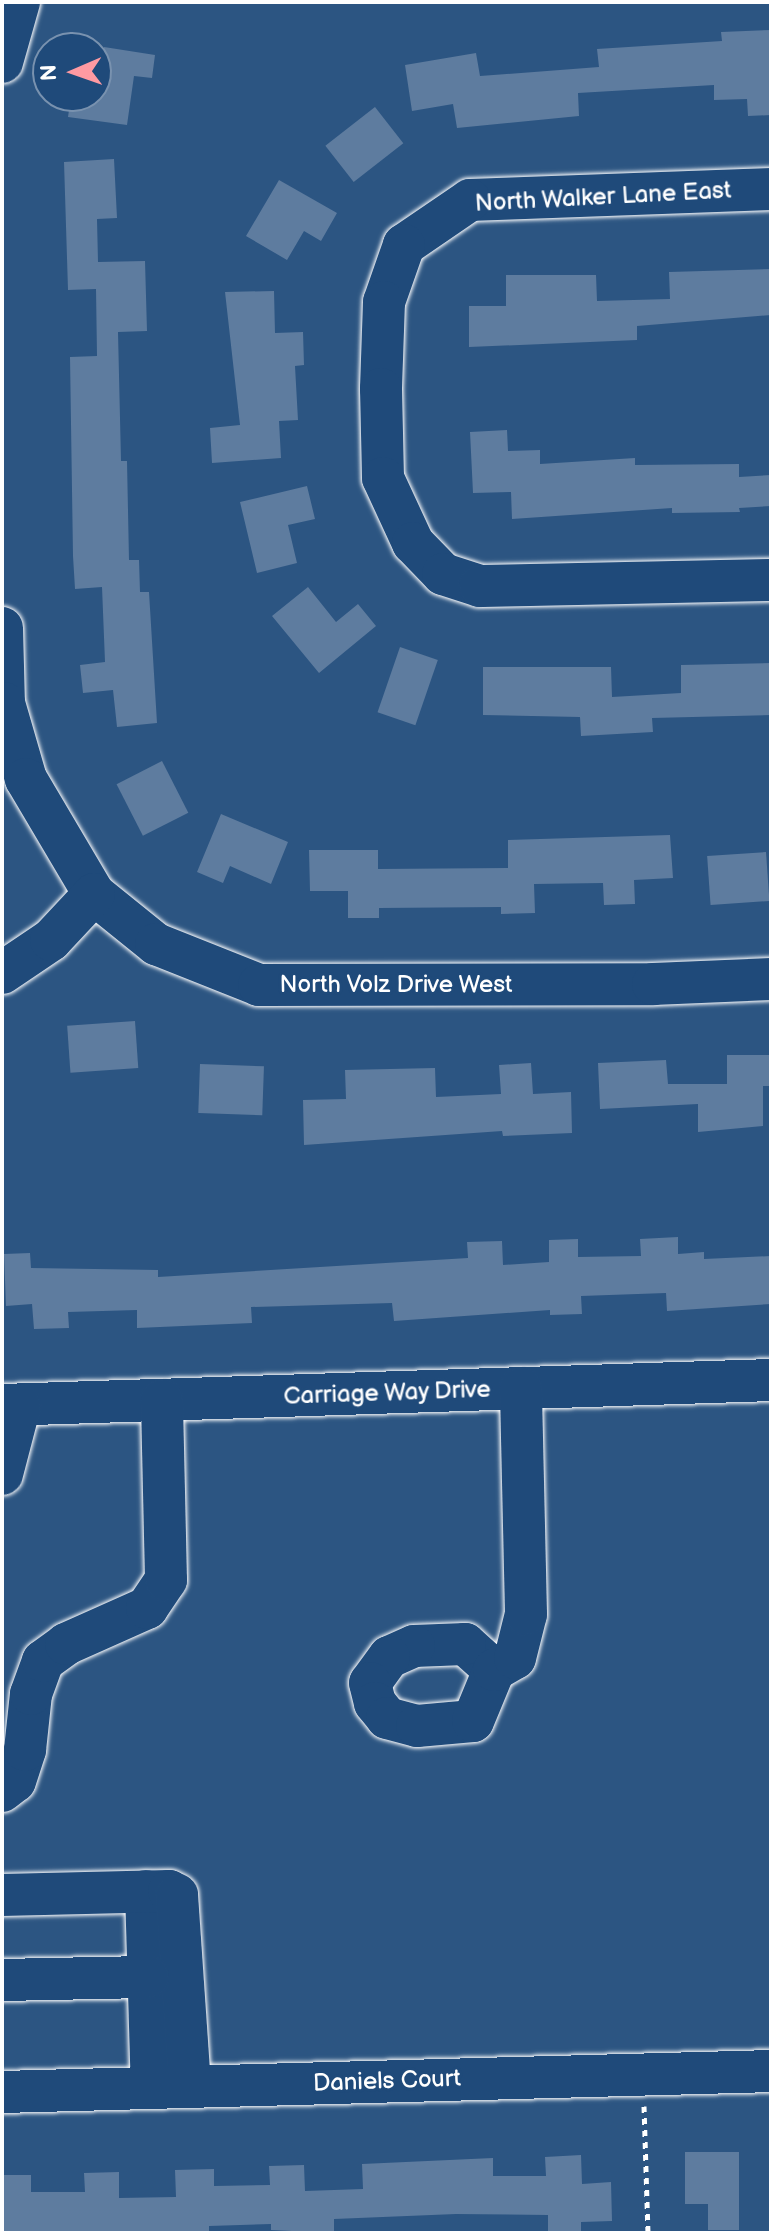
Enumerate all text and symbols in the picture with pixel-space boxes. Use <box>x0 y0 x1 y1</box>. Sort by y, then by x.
north arrow <box>32 32 112 112</box>
text: N <box>36 64 63 82</box>
street label: North Walker Lane East <box>474 176 732 218</box>
street label: North Volz Drive West <box>279 971 513 999</box>
street label: Carriage Way Drive <box>282 1375 492 1411</box>
street label: Daniels Court <box>313 2064 461 2098</box>

